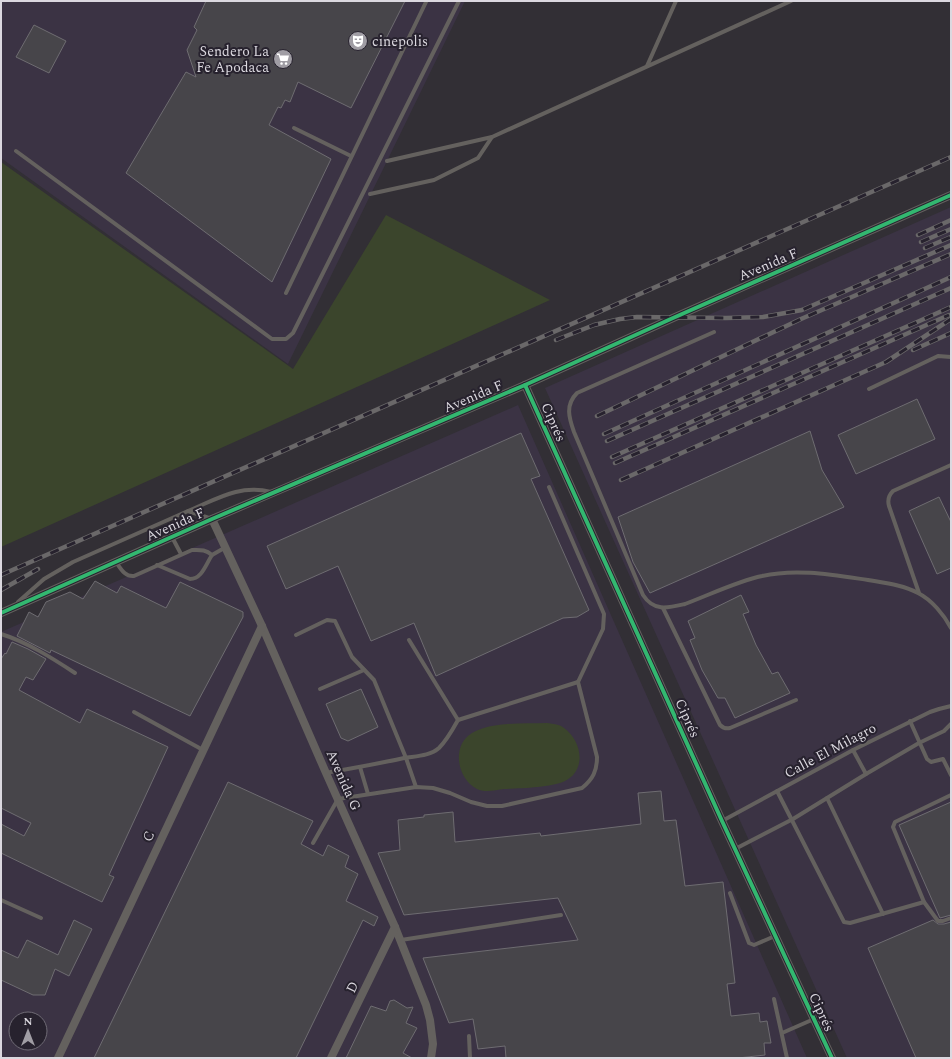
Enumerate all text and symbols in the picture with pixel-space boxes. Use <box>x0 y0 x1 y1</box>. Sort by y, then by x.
theatre icon: cinepolis <box>347 30 369 52</box>
place label: cinepolis <box>372 31 428 52</box>
place label: Sendero La Fe Apodaca <box>196 41 269 78</box>
supermarket icon: Sendero La Fe Apodaca <box>272 48 294 70</box>
street label: Avenida F <box>735 243 801 286</box>
street label: Avenida F <box>440 375 506 418</box>
street label: Ciprés <box>536 399 571 445</box>
street label: Avenida F <box>142 502 208 547</box>
street label: Ciprés <box>670 695 705 741</box>
street label: Calle El Milagro <box>780 717 880 784</box>
street label: Avenida G <box>321 746 366 814</box>
street label: C <box>137 827 160 845</box>
street label: D <box>341 978 364 997</box>
street label: Ciprés <box>803 989 840 1035</box>
north arrow <box>8 1011 48 1051</box>
text: N <box>24 1013 33 1030</box>

